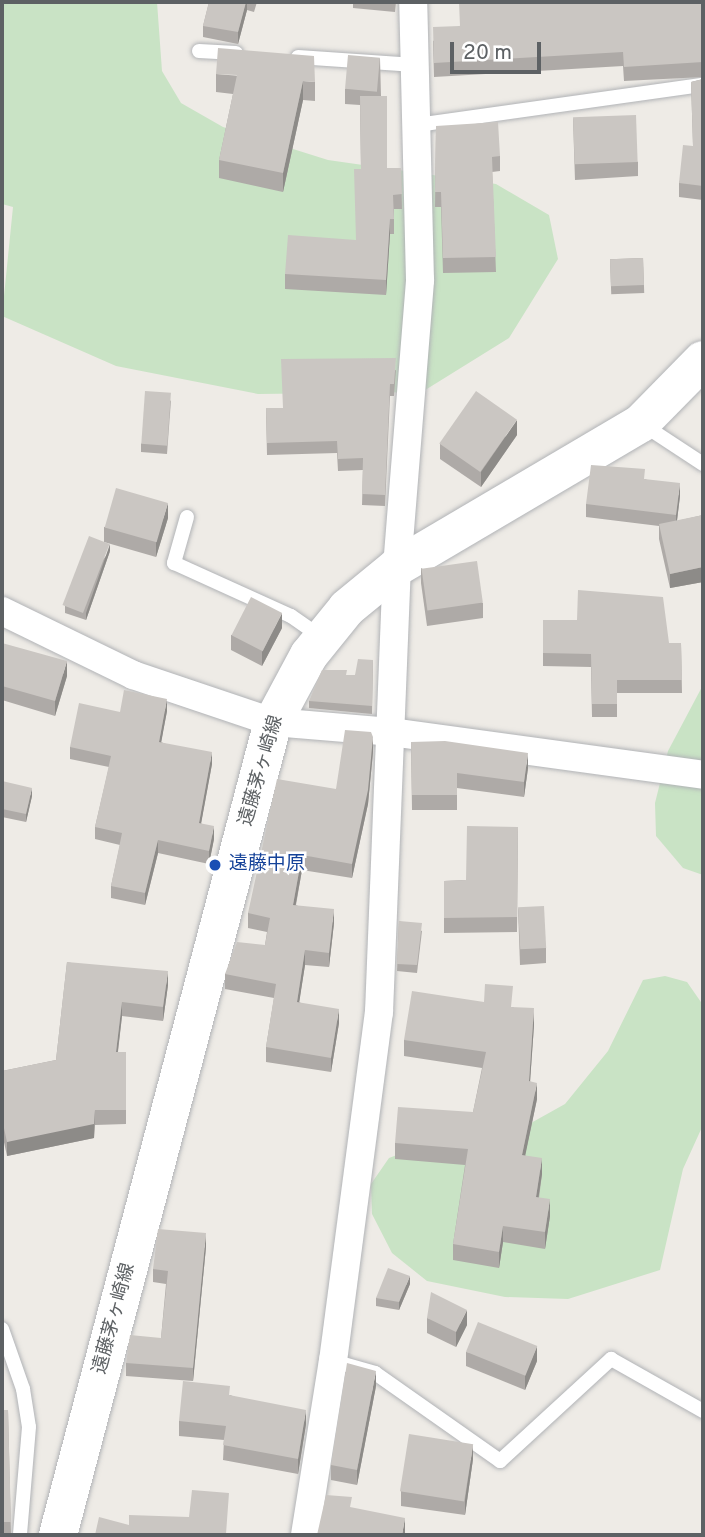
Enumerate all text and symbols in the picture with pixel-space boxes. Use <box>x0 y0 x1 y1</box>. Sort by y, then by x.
scale bar <box>453 28 544 72</box>
text: 20 m <box>463 40 512 67</box>
street label: 遠藤茅ヶ崎線 <box>235 713 289 829</box>
place label: 遠藤中原 <box>229 854 305 876</box>
marker: 遠藤中原 <box>207 857 223 873</box>
street label: 遠藤茅ヶ崎線 <box>89 1261 141 1377</box>

